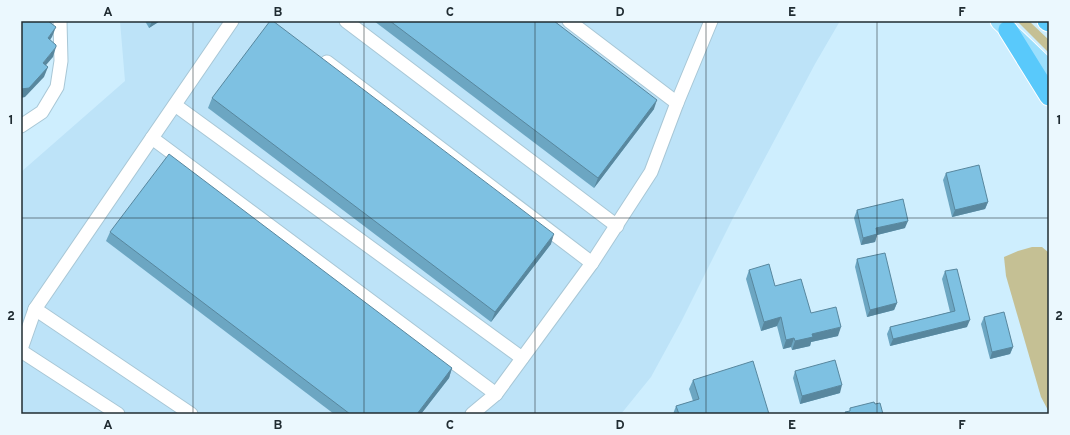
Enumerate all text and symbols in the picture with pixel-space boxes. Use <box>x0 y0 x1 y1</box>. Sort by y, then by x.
text: A <box>103 5 113 21</box>
text: B <box>274 5 283 21</box>
text: C <box>446 5 454 21</box>
text: D <box>615 5 625 21</box>
text: E <box>788 5 796 21</box>
text: F <box>958 5 966 21</box>
text: 1 <box>8 113 14 129</box>
text: 1 <box>1056 113 1062 129</box>
text: 2 <box>7 309 15 325</box>
text: 2 <box>1055 309 1063 325</box>
text: A <box>103 418 113 434</box>
text: B <box>274 418 283 434</box>
text: C <box>446 418 454 434</box>
text: D <box>615 418 625 434</box>
text: E <box>788 418 796 434</box>
text: F <box>958 418 966 434</box>

